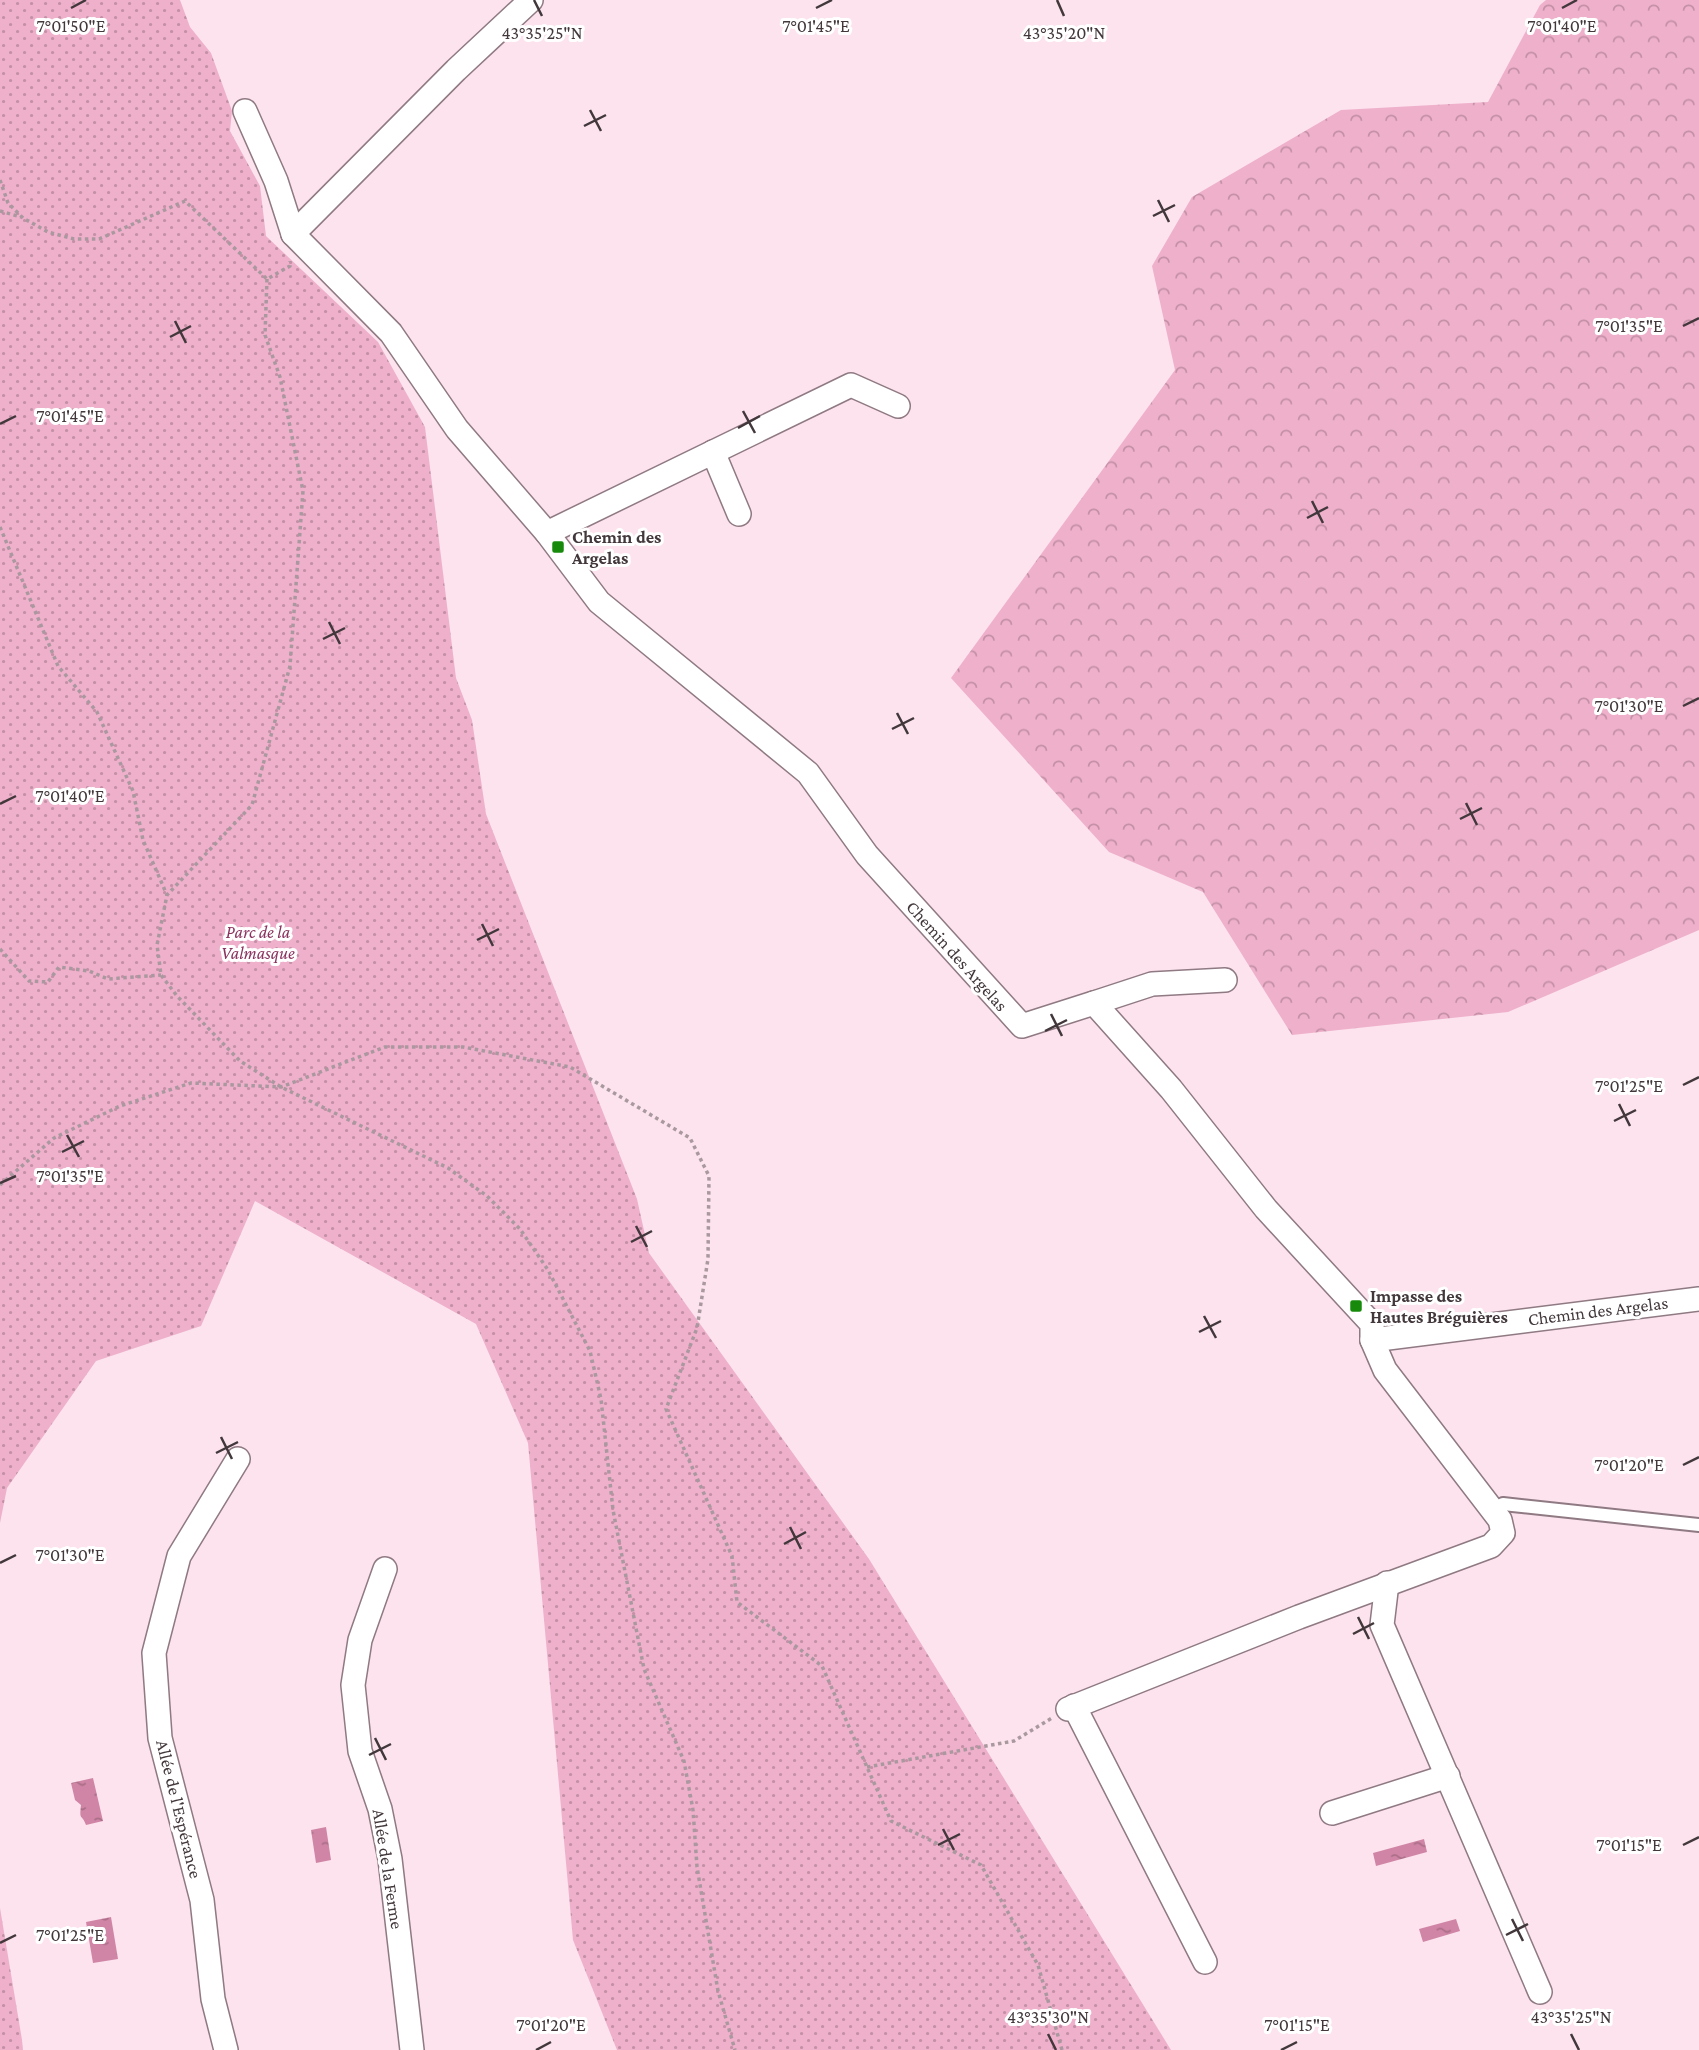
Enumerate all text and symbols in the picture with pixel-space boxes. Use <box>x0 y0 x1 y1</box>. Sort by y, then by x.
text: 7°01'50"E <box>37 16 106 36</box>
text: 7°01'45"E <box>782 16 850 36</box>
text: 7°01'40"E <box>1527 16 1597 36</box>
text: 43°35'25"N <box>502 23 583 43</box>
text: 43°35'20"N <box>1023 23 1105 43</box>
text: 7°01'35"E <box>1595 316 1663 336</box>
text: 7°01'45"E <box>36 406 104 426</box>
place label: Chemin des Argelas <box>571 527 661 568</box>
marker: Chemin des Argelas <box>550 539 566 555</box>
text: 7°01'30"E <box>1594 696 1664 716</box>
text: 7°01'40"E <box>35 786 105 806</box>
street label: Chemin des Argelas <box>902 897 1012 1015</box>
park label: Parc de la Valmasque <box>221 922 295 963</box>
text: 7°01'25"E <box>1595 1076 1663 1096</box>
text: 7°01'35"E <box>36 1166 104 1186</box>
place label: Impasse des Hautes Bréguières <box>1370 1286 1508 1327</box>
street label: Chemin des Argelas <box>1527 1292 1669 1330</box>
marker: Impasse des Hautes Bréguières <box>1348 1298 1364 1314</box>
text: 7°01'20"E <box>1594 1455 1664 1475</box>
text: 7°01'30"E <box>35 1545 105 1565</box>
street label: Allée de l'Espérance <box>152 1738 206 1880</box>
street label: Allée de la Ferme <box>369 1808 407 1931</box>
text: 7°01'15"E <box>1596 1835 1662 1855</box>
text: 7°01'25"E <box>36 1925 104 1945</box>
text: 43°35'30"N <box>1007 2007 1089 2027</box>
text: 43°35'25"N <box>1531 2007 1612 2027</box>
text: 7°01'20"E <box>516 2015 586 2035</box>
text: 7°01'15"E <box>1264 2015 1330 2035</box>

